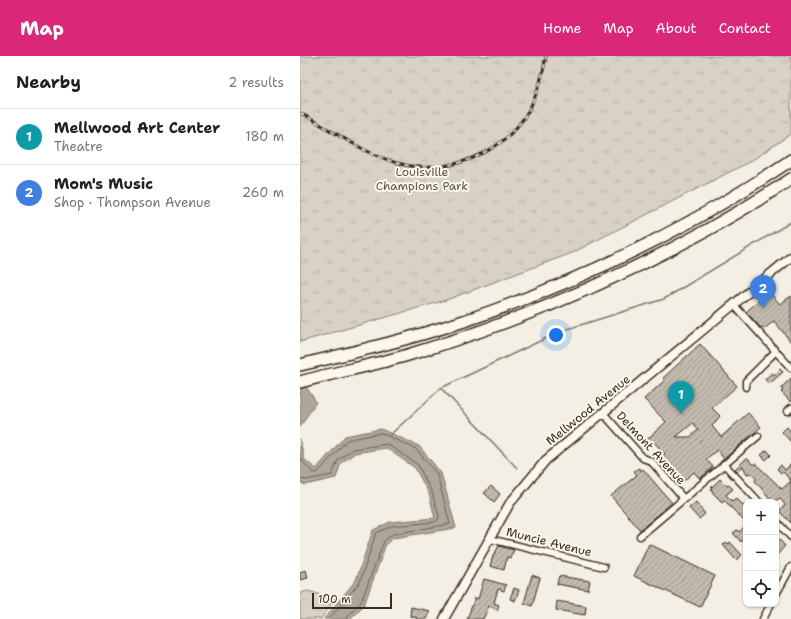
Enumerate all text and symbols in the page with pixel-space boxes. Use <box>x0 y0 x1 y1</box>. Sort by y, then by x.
text: Map <box>20 16 64 41</box>
text: Home <box>543 19 582 37</box>
text: Map <box>604 19 634 37</box>
text: About <box>656 19 697 37</box>
text: Contact <box>719 19 771 37</box>
text: Nearby <box>16 71 81 93</box>
text: 2 results <box>228 74 284 91</box>
text: Mellwood Art Center <box>54 118 220 138</box>
text: 1 <box>26 128 32 145</box>
text: 180 m <box>245 128 284 145</box>
text: Theatre <box>54 138 103 155</box>
park label: Louisville Champions Park <box>376 164 468 194</box>
text: Mom's Music <box>54 174 153 194</box>
text: 2 <box>24 184 34 201</box>
text: 260 m <box>242 184 284 201</box>
text: Shop · Thompson Avenue <box>54 194 211 211</box>
pin: 2 <box>750 275 776 308</box>
your location <box>546 325 566 345</box>
street label: Mellwood Avenue <box>543 371 634 449</box>
pin: 1 <box>668 381 694 414</box>
street label: Delmont Avenue <box>613 408 689 488</box>
map controls <box>743 499 779 607</box>
button: + <box>743 499 779 535</box>
street label: Muncie Avenue <box>505 524 594 560</box>
button: − <box>743 535 779 571</box>
button: locate <box>743 571 779 607</box>
scale bar <box>312 591 392 610</box>
text: 100 m <box>318 592 351 607</box>

